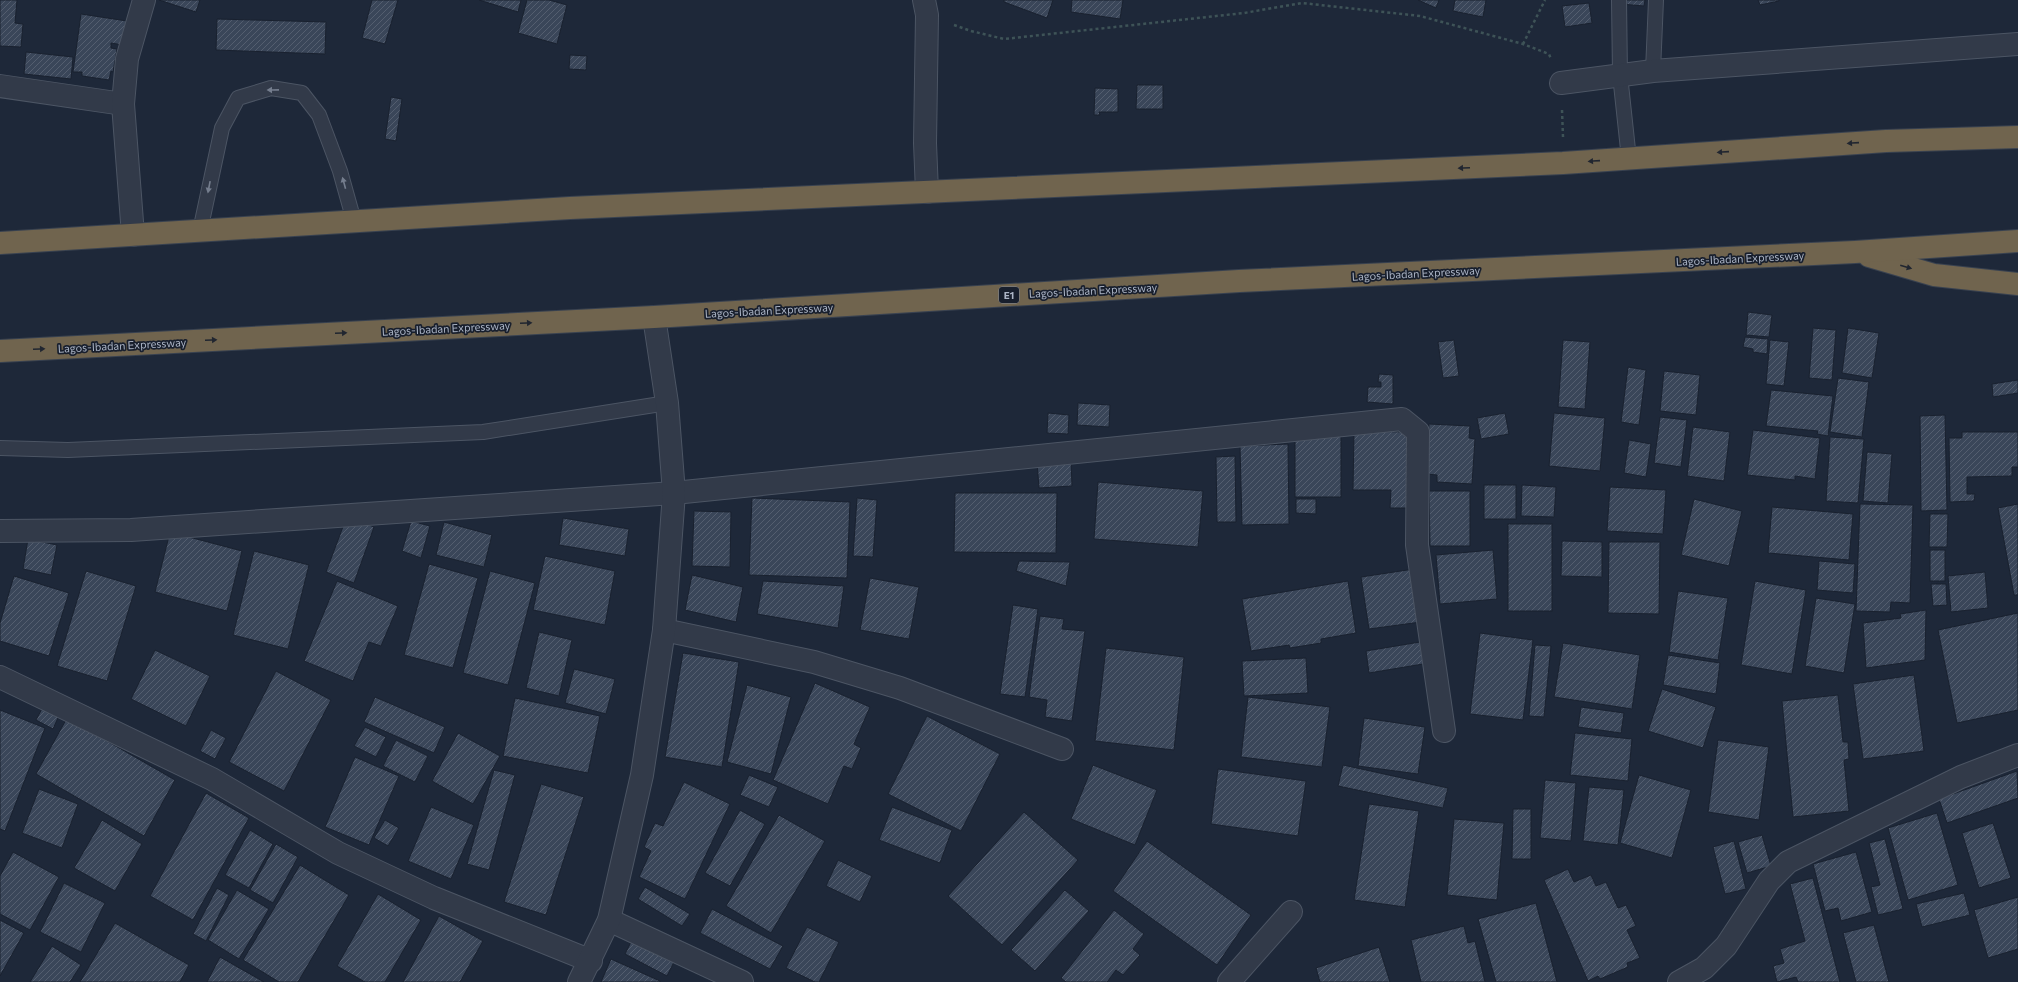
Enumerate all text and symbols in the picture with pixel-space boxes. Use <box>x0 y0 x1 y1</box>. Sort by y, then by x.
one-way arrow <box>266 87 279 93</box>
one-way arrow <box>1847 140 1859 147</box>
one-way arrow <box>1717 149 1729 156</box>
one-way arrow <box>1588 158 1600 165</box>
one-way arrow <box>1458 164 1470 171</box>
one-way arrow <box>340 177 346 190</box>
one-way arrow <box>206 180 212 193</box>
street label: Lagos-Ibadan Expressway <box>1675 248 1805 268</box>
street label: Lagos-Ibadan Expressway <box>1351 263 1481 283</box>
one-way arrow <box>1900 264 1912 270</box>
street label: Lagos-Ibadan Expressway <box>1028 280 1158 300</box>
road number: E1 <box>999 287 1019 303</box>
street label: Lagos-Ibadan Expressway <box>704 300 834 320</box>
street label: Lagos-Ibadan Expressway <box>381 318 511 338</box>
one-way arrow <box>520 320 532 327</box>
one-way arrow <box>335 330 347 337</box>
street label: Lagos-Ibadan Expressway <box>57 335 187 355</box>
one-way arrow <box>205 337 217 344</box>
one-way arrow <box>33 346 45 353</box>

